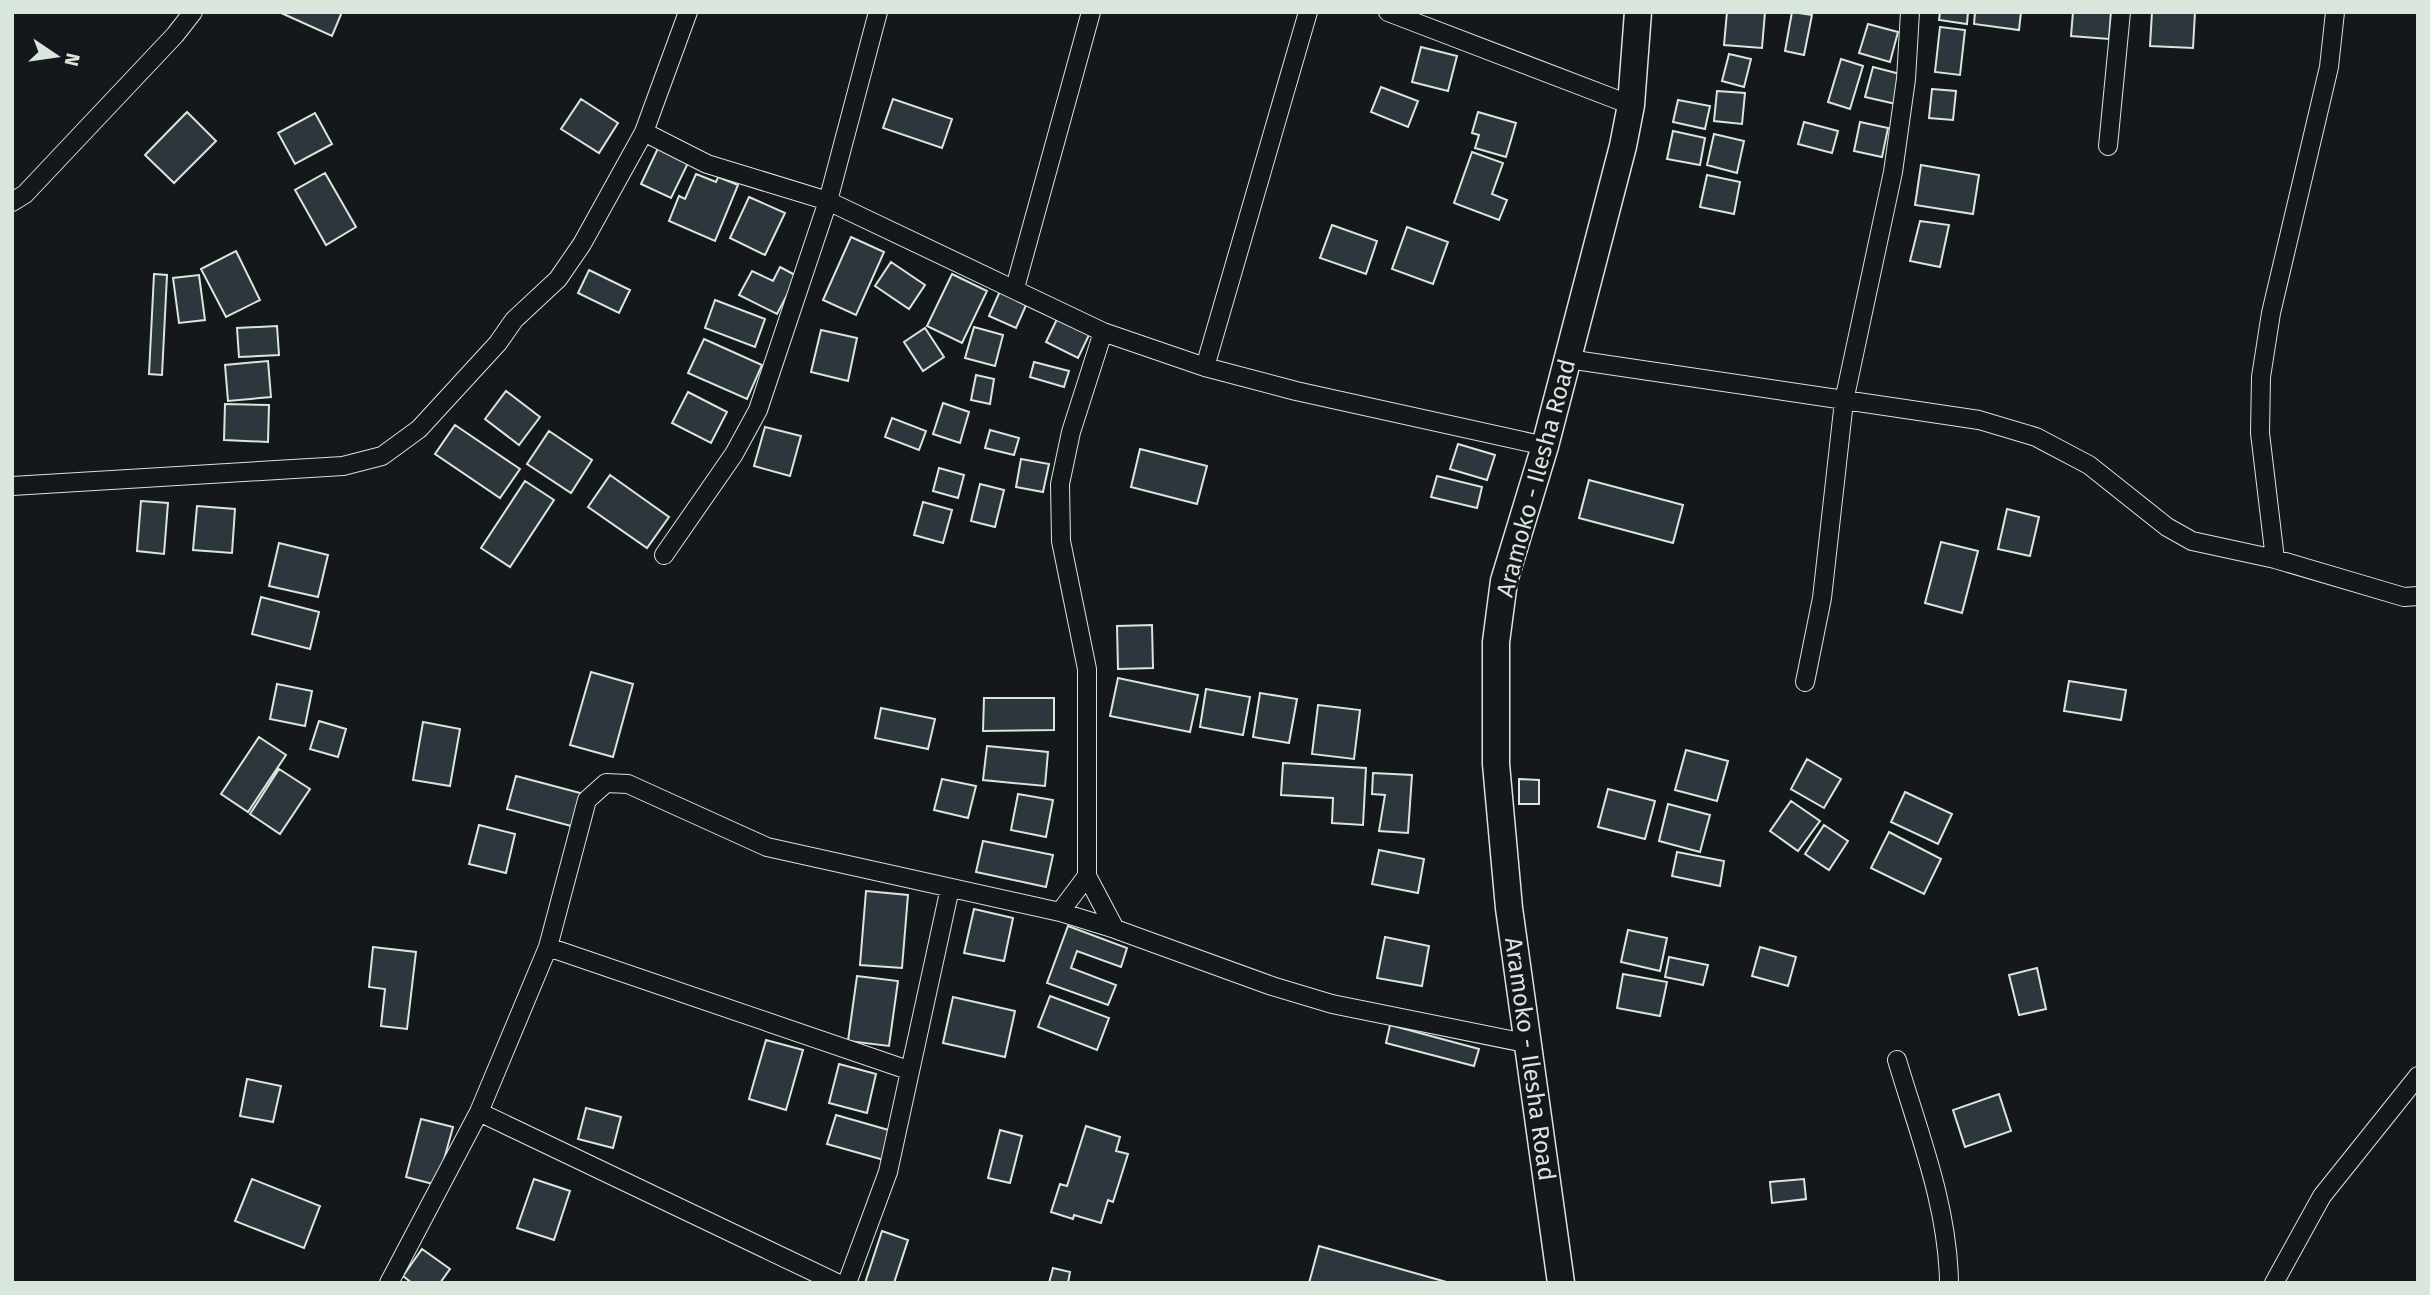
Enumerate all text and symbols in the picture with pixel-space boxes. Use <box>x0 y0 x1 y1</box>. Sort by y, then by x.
north arrow <box>21 21 91 91</box>
text: N <box>59 51 85 68</box>
street label: Aramoko - Ilesha Road <box>1491 356 1581 600</box>
street label: Aramoko - Ilesha Road <box>1499 936 1561 1182</box>

